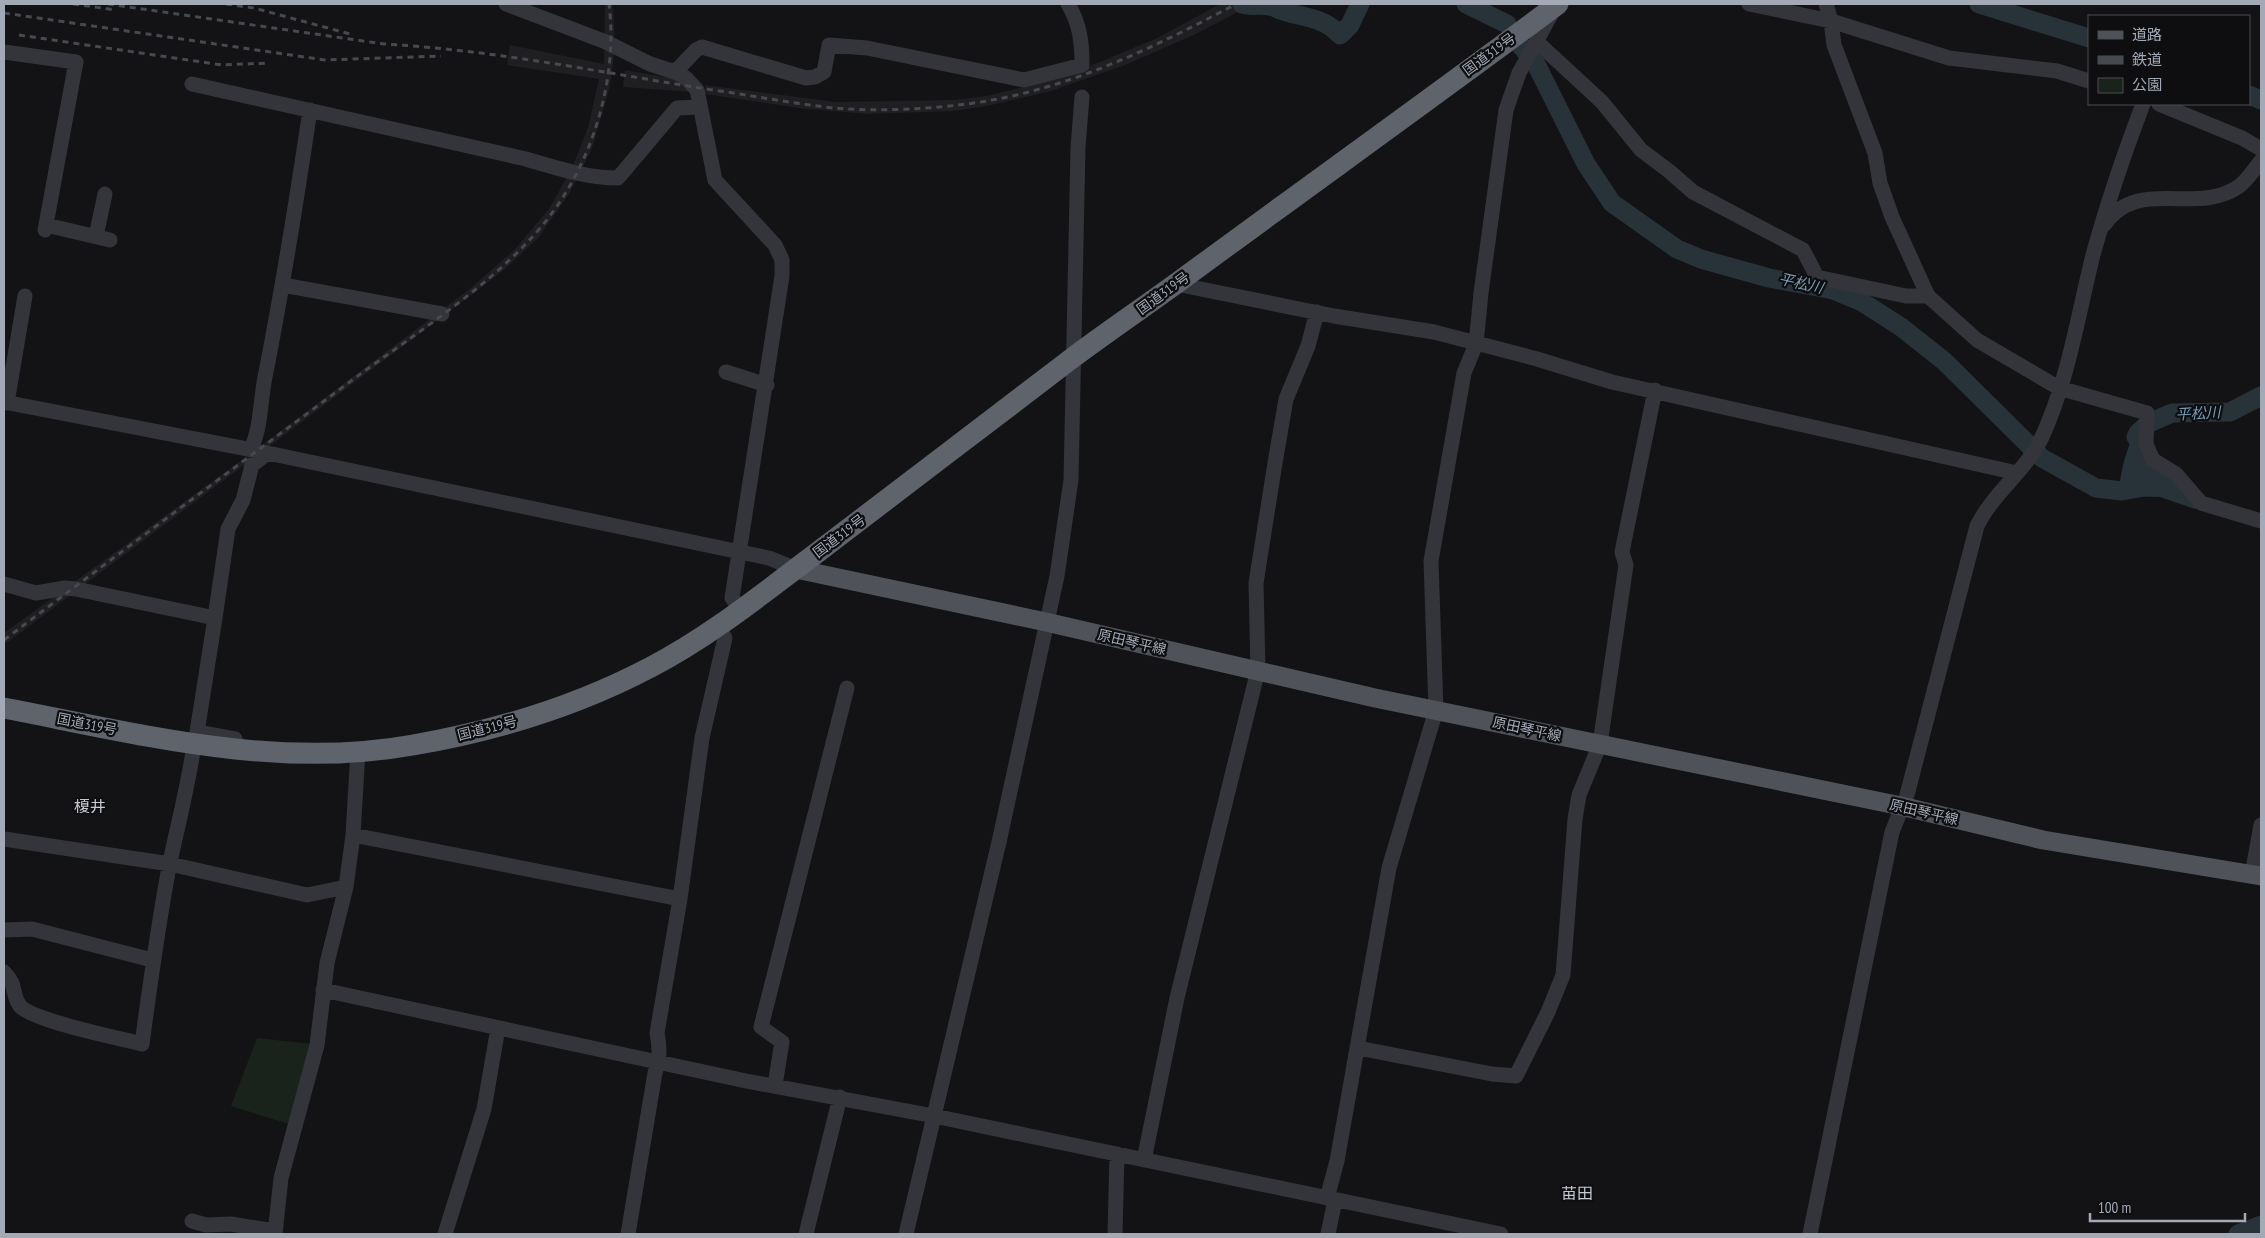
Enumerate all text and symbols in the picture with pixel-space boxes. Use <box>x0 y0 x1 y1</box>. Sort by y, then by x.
legend <box>2088 15 2250 105</box>
text: 道路 <box>2132 25 2162 44</box>
street label: 国道319号 <box>1459 29 1519 79</box>
text: 鉄道 <box>2132 50 2162 69</box>
text: 公園 <box>2132 75 2162 94</box>
street label: 国道319号 <box>1133 268 1193 318</box>
water label: 平松川 <box>1777 269 1827 298</box>
water label: 平松川 <box>2175 402 2223 424</box>
street label: 国道319号 <box>809 510 869 562</box>
street label: 原田琴平線 <box>1096 625 1168 659</box>
street label: 国道319号 <box>55 709 119 739</box>
street label: 国道319号 <box>455 712 519 744</box>
street label: 原田琴平線 <box>1491 713 1563 745</box>
street label: 原田琴平線 <box>1888 795 1960 829</box>
district label: 榎井 <box>74 796 106 816</box>
district label: 苗田 <box>1561 1183 1593 1203</box>
scale bar <box>2090 1190 2245 1222</box>
text: 100 m <box>2098 1198 2131 1217</box>

